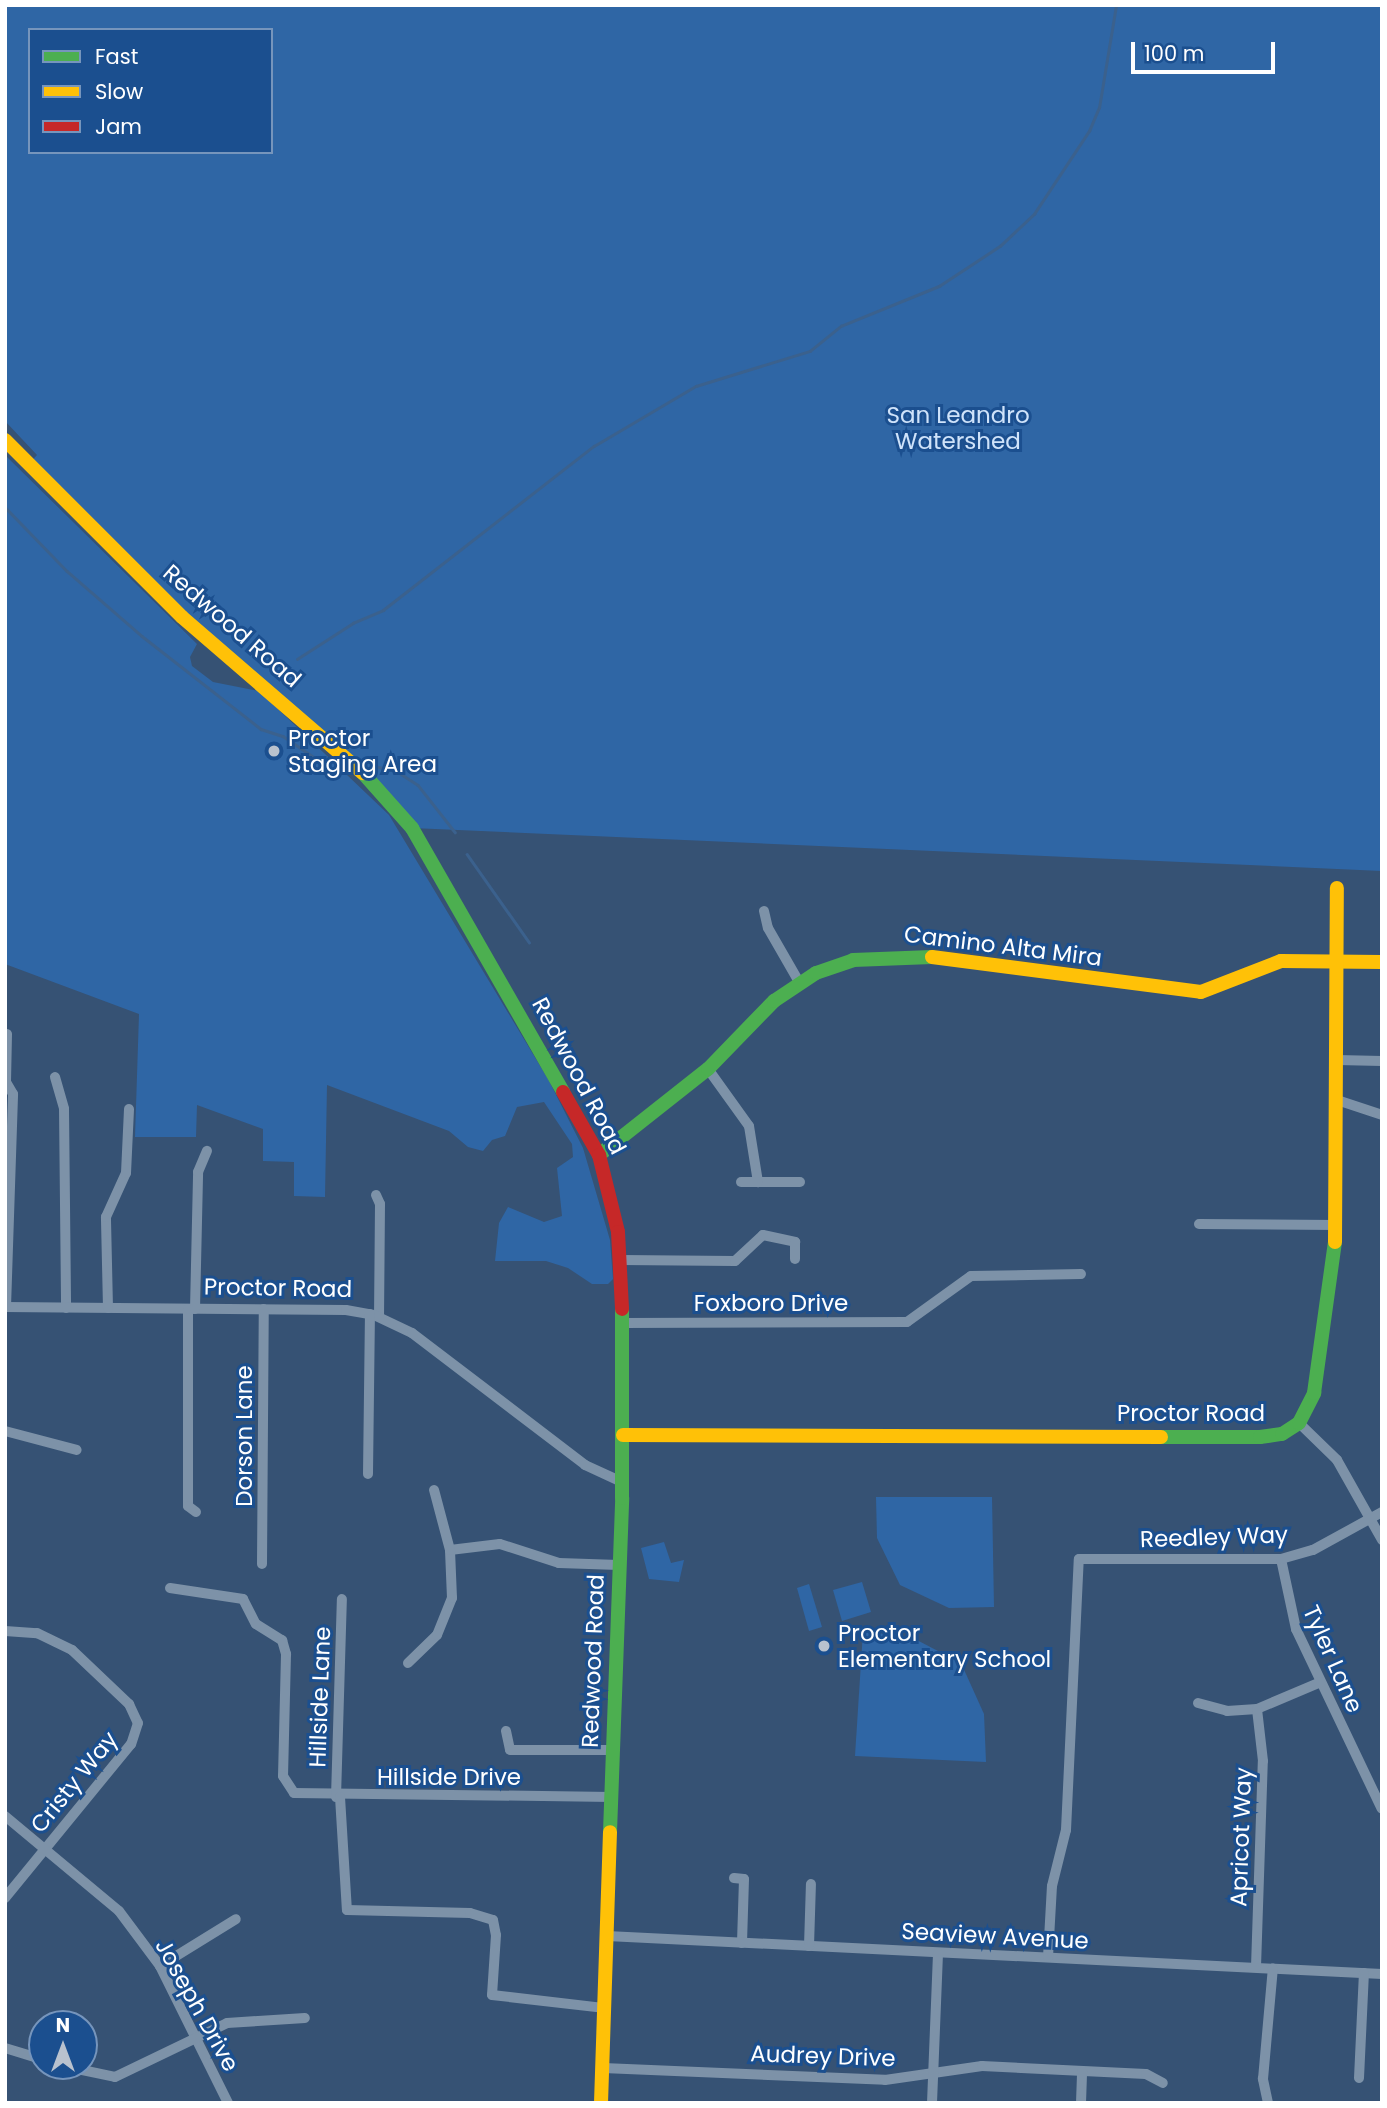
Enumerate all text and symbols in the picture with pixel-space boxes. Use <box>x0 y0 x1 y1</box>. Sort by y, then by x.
legend <box>28 28 273 154</box>
scale bar <box>1135 28 1278 72</box>
text: 100 m <box>1144 39 1204 68</box>
text: Fast <box>95 42 138 71</box>
text: Slow <box>95 77 143 106</box>
text: Jam <box>95 112 142 141</box>
park label: San Leandro Watershed <box>886 401 1030 455</box>
street label: Redwood Road <box>157 559 307 693</box>
place label: Proctor Staging Area <box>288 724 437 778</box>
marker: Proctor Staging Area <box>266 743 282 759</box>
street label: Camino Alta Mira <box>903 920 1103 972</box>
street label: Redwood Road <box>526 993 632 1159</box>
street label: Proctor Road <box>204 1273 352 1303</box>
street label: Foxboro Drive <box>694 1289 848 1317</box>
street label: Dorson Lane <box>230 1365 258 1507</box>
street label: Proctor Road <box>1117 1399 1265 1427</box>
street label: Reedley Way <box>1140 1521 1288 1553</box>
street label: Redwood Road <box>576 1574 610 1748</box>
street label: Tyler Lane <box>1297 1601 1369 1717</box>
place label: Proctor Elementary School <box>838 1619 1051 1673</box>
street label: Hillside Lane <box>304 1626 336 1768</box>
marker: Proctor Elementary School <box>816 1638 832 1654</box>
street label: Cristy Way <box>25 1726 123 1838</box>
street label: Hillside Drive <box>377 1763 521 1791</box>
street label: Apricot Way <box>1225 1767 1257 1907</box>
street label: Seaview Avenue <box>901 1917 1089 1955</box>
street label: Joseph Drive <box>149 1934 245 2076</box>
north arrow <box>28 2010 98 2080</box>
text: N <box>56 2012 70 2039</box>
street label: Audrey Drive <box>750 2040 896 2072</box>

